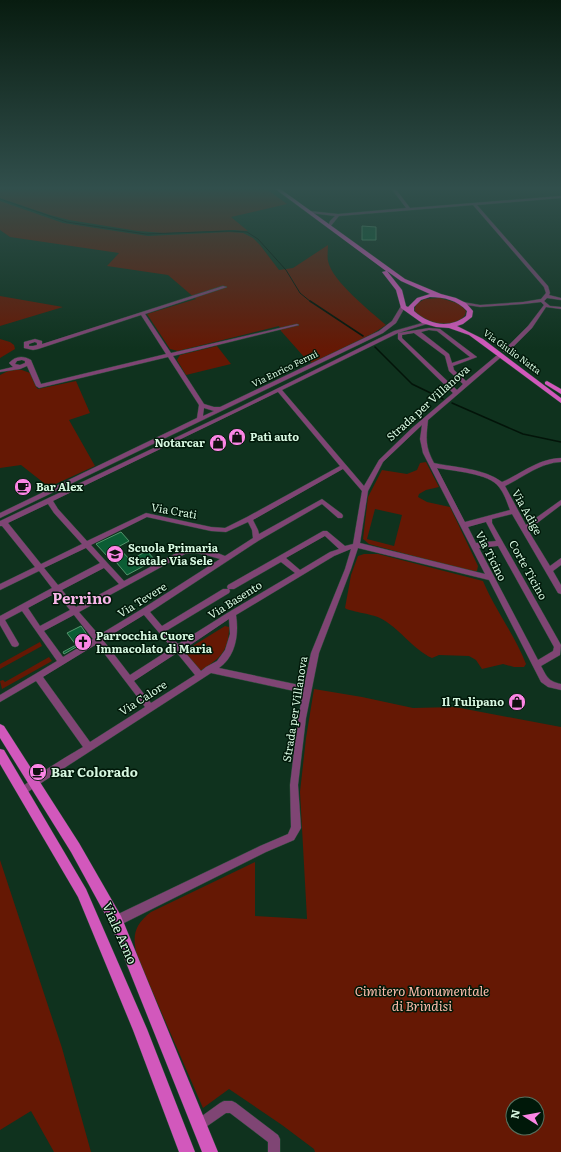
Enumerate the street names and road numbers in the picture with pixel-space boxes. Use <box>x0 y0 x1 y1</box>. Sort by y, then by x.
street label: Via Giulio Natta <box>481 325 544 377</box>
street label: Via Enrico Fermi <box>249 346 320 390</box>
street label: Strada per Villanova <box>382 360 472 444</box>
street label: Via Adige <box>509 486 547 537</box>
street label: Via Crati <box>150 498 199 522</box>
street label: Via Ticino <box>472 528 511 583</box>
street label: Corte Ticino <box>506 537 552 602</box>
street label: Via Basento <box>204 576 265 622</box>
street label: Via Tevere <box>114 578 169 621</box>
street label: Strada per Villanova <box>278 655 310 763</box>
street label: Via Calore <box>115 676 170 719</box>
street label: Viale Arno <box>98 899 143 967</box>

